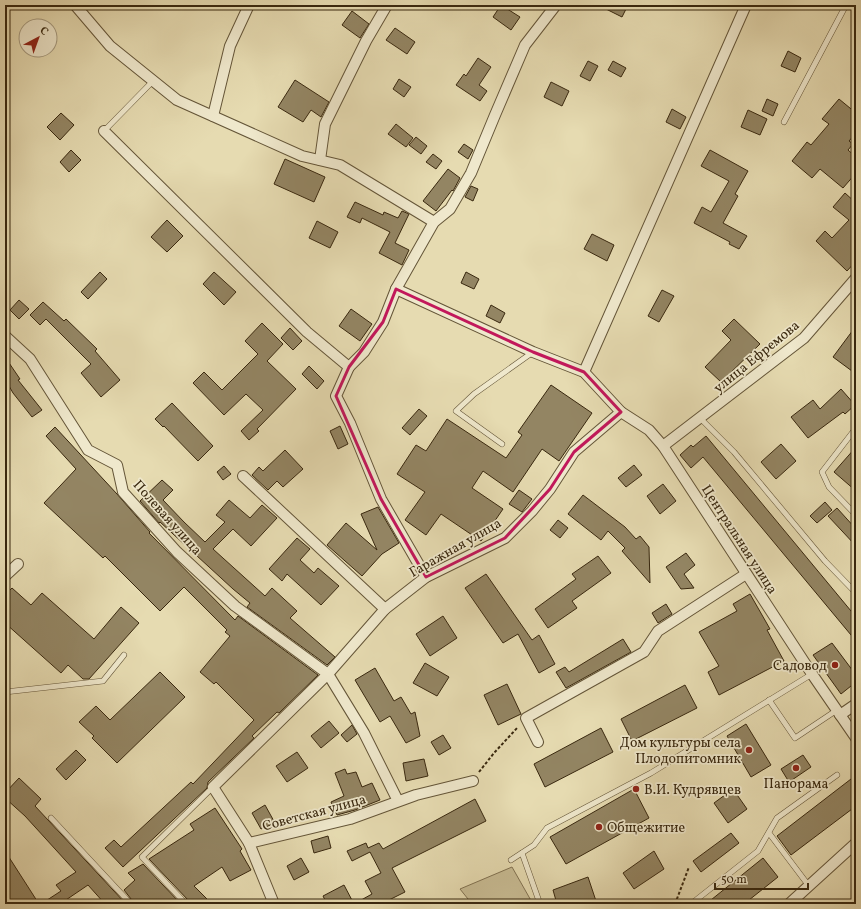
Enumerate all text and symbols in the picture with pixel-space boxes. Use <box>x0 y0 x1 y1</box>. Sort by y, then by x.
north arrow <box>18 18 58 58</box>
text: С <box>36 24 51 40</box>
street label: улица Ефремова <box>710 316 804 398</box>
street label: Полевая улица <box>128 476 206 560</box>
street label: Центральная улица <box>696 481 781 598</box>
street label: Гаражная улица <box>406 514 505 582</box>
place label: Садовод <box>773 657 827 676</box>
marker: Садовод <box>830 660 840 670</box>
place label: Дом культуры села Плодопитомник <box>620 734 742 769</box>
marker: Дом культуры села Плодопитомник <box>744 745 754 755</box>
marker: Панорама <box>791 763 801 773</box>
place label: Панорама <box>764 775 828 794</box>
place label: В.И. Кудрявцев <box>644 781 741 800</box>
marker: В.И. Кудрявцев <box>631 784 641 794</box>
street label: Советская улица <box>260 790 368 836</box>
place label: Общежитие <box>607 819 686 838</box>
marker: Общежитие <box>594 822 604 832</box>
scale bar <box>715 865 808 891</box>
text: 50 m <box>721 872 747 888</box>

